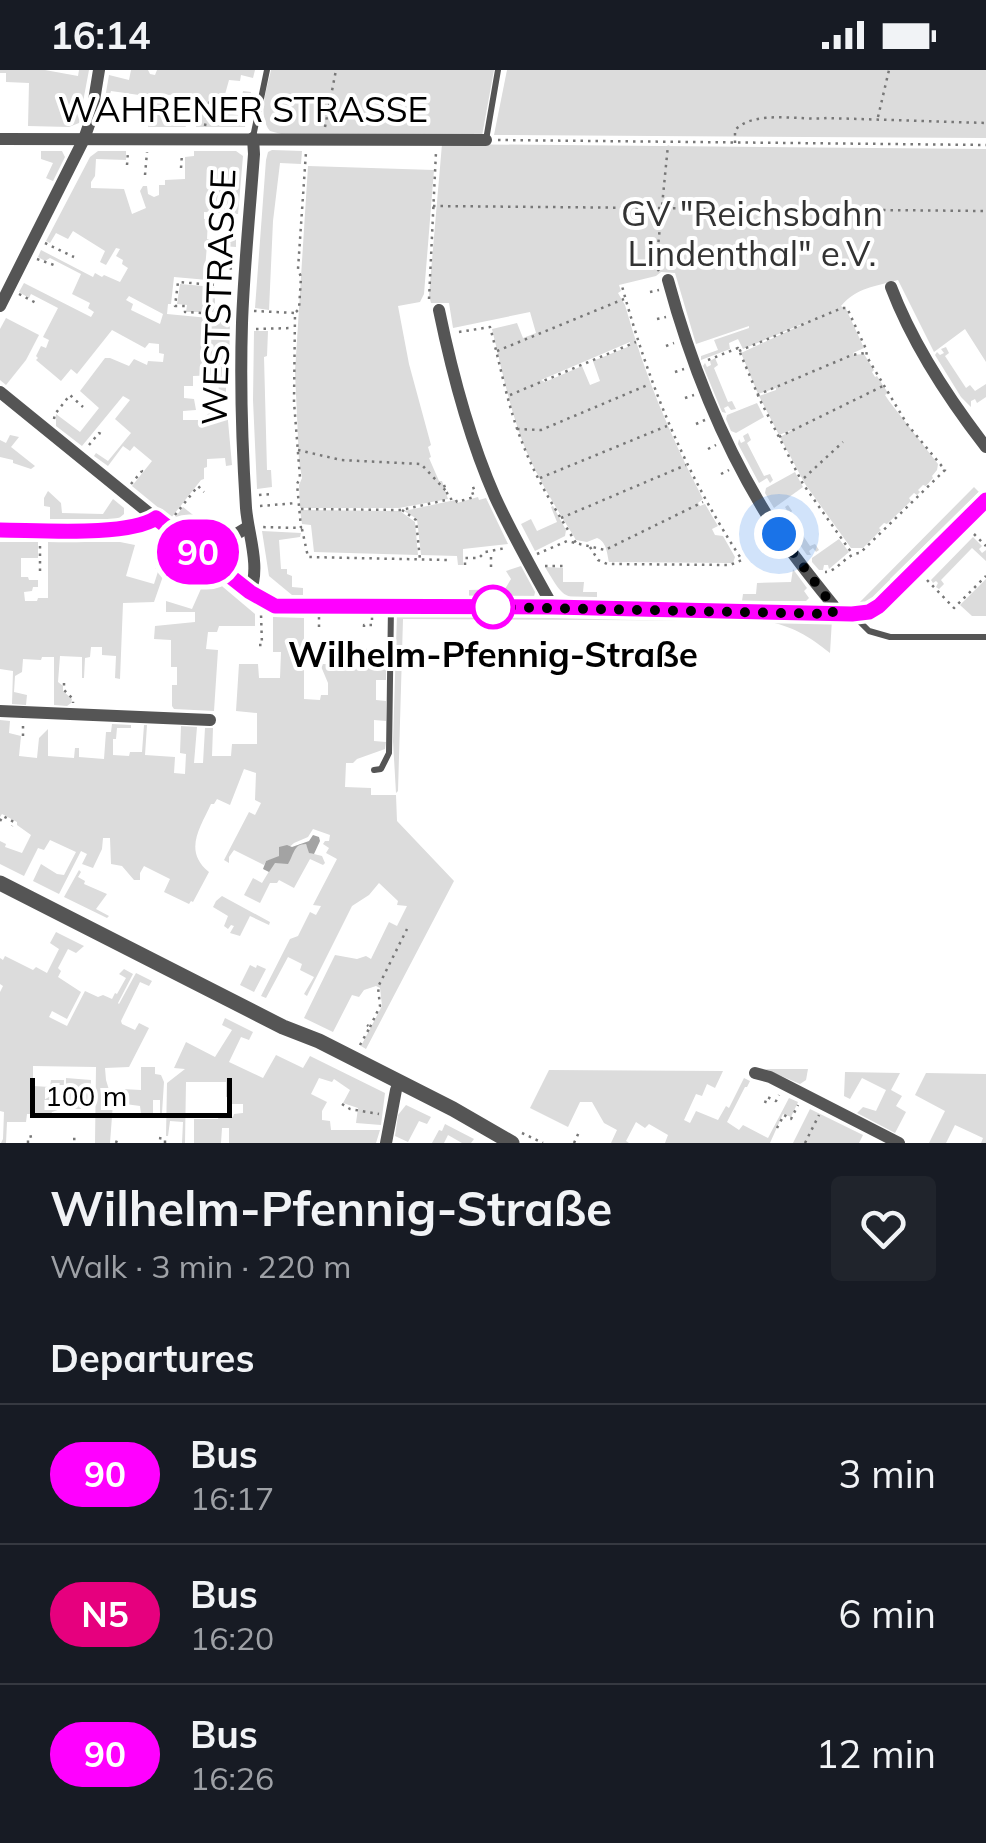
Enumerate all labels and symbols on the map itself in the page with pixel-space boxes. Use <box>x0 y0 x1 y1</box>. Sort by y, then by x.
street label: WAHRENER STRASSE <box>58 87 428 131</box>
street label: WESTSTRASSE <box>192 168 244 426</box>
park label: GV "Reichsbahn Lindenthal" e.V. <box>621 191 883 275</box>
your location <box>754 509 804 559</box>
line badge: 90 <box>153 520 243 584</box>
marker: Wilhelm-Pfennig-Straße <box>472 586 514 628</box>
place label: Wilhelm-Pfennig-Straße <box>288 632 698 676</box>
scale bar <box>30 1073 232 1118</box>

